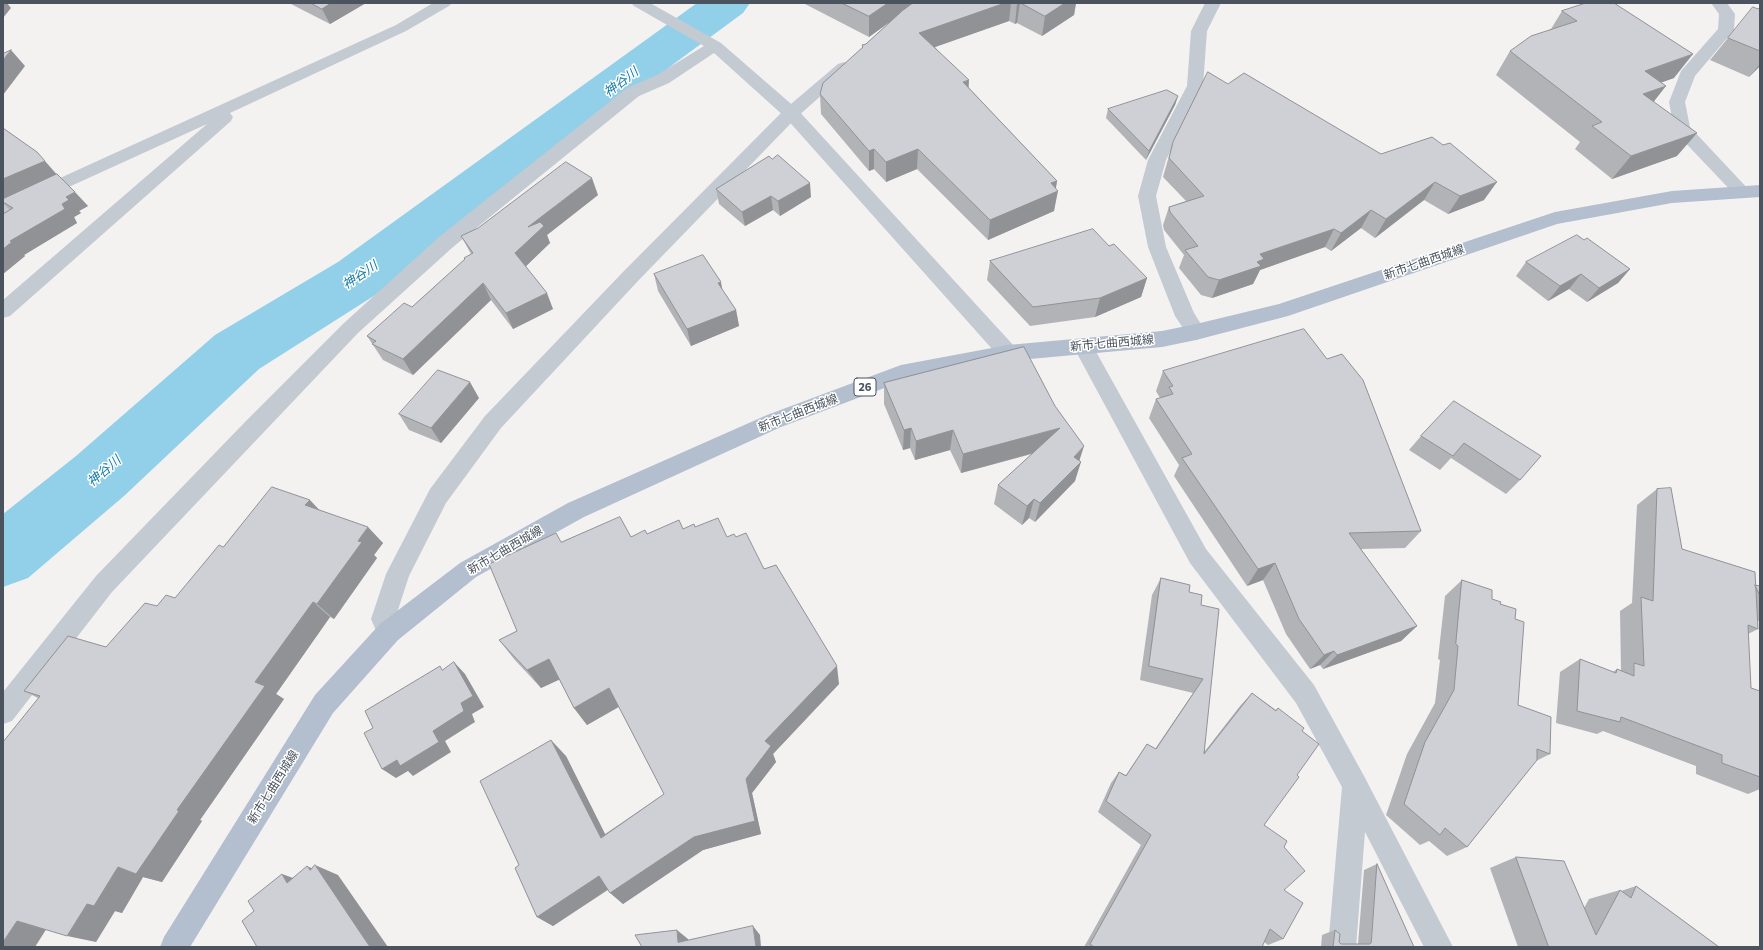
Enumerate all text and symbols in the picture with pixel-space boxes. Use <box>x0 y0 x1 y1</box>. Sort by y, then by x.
water label: 神谷川 <box>601 64 641 100</box>
street label: 新市七曲西城線 <box>1382 242 1466 282</box>
water label: 神谷川 <box>339 258 381 292</box>
street label: 新市七曲西城線 <box>1070 332 1154 354</box>
road number: 26 <box>854 378 876 396</box>
street label: 新市七曲西城線 <box>756 391 840 435</box>
water label: 神谷川 <box>84 452 124 490</box>
street label: 新市七曲西城線 <box>465 523 545 577</box>
street label: 新市七曲西城線 <box>245 748 301 826</box>

